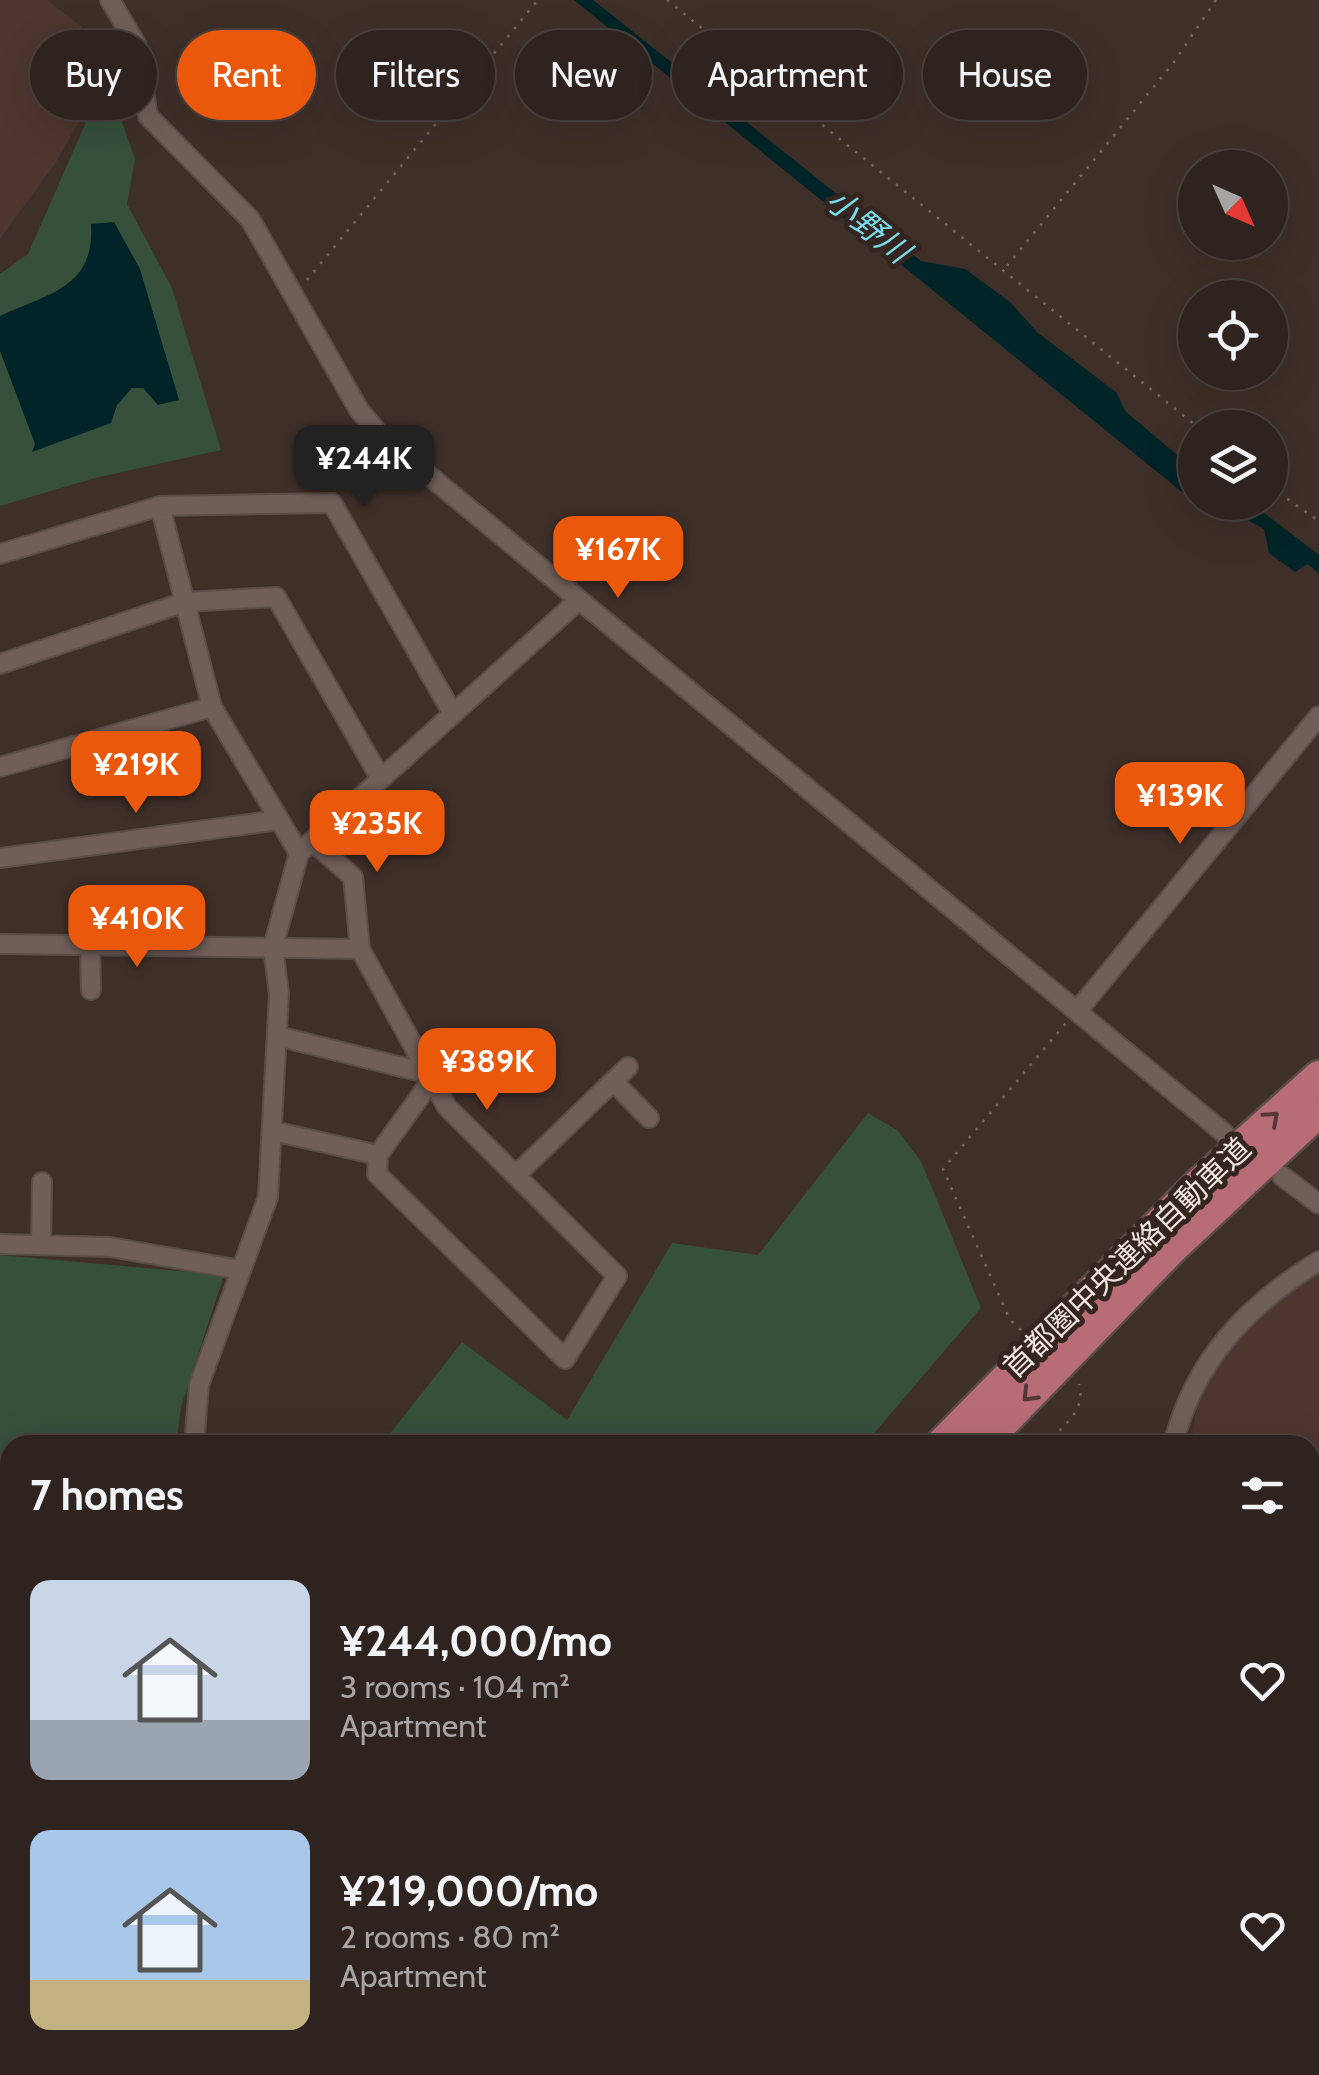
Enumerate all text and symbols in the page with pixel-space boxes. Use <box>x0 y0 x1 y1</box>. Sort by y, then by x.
chip: Buy <box>30 30 157 120</box>
chip: Rent <box>177 30 316 120</box>
chip: Filters <box>336 30 495 120</box>
chip: New <box>515 30 652 120</box>
chip: Apartment <box>672 30 903 120</box>
chip: House <box>923 30 1087 120</box>
north arrow <box>1178 150 1288 260</box>
map controls <box>1178 150 1288 520</box>
water label: 小野川 <box>819 180 920 273</box>
button: locate <box>1178 280 1288 390</box>
button: layers <box>1178 410 1288 520</box>
pin: ¥244K <box>294 425 434 510</box>
text: ¥244K <box>316 438 412 477</box>
pin: ¥167K <box>548 516 688 601</box>
text: ¥167K <box>575 529 661 568</box>
pin: ¥219K <box>66 731 206 816</box>
text: ¥219K <box>93 744 179 783</box>
pin: ¥139K <box>1110 762 1250 847</box>
text: ¥139K <box>1137 775 1223 814</box>
pin: ¥235K <box>307 790 447 875</box>
text: ¥235K <box>332 803 422 842</box>
pin: ¥410K <box>67 885 207 970</box>
text: ¥410K <box>90 898 184 937</box>
pin: ¥389K <box>417 1028 557 1113</box>
text: ¥389K <box>440 1041 534 1080</box>
one-way arrow <box>1260 1112 1279 1130</box>
street label: 首都圏中央連絡自動車道 <box>995 1130 1258 1386</box>
one-way arrow <box>1023 1384 1041 1402</box>
icon: filters <box>1235 1468 1290 1523</box>
text: 7 homes <box>30 1469 184 1521</box>
text: ¥244,000/mo <box>340 1615 612 1667</box>
icon: home <box>110 1620 230 1740</box>
icon: heart <box>1235 1653 1290 1708</box>
text: 3 rooms · 104 m² <box>340 1667 570 1706</box>
text: Apartment <box>340 1706 487 1745</box>
text: ¥219,000/mo <box>340 1865 598 1917</box>
icon: home <box>110 1870 230 1990</box>
icon: heart <box>1235 1903 1290 1958</box>
text: 2 rooms · 80 m² <box>340 1917 560 1956</box>
text: Apartment <box>340 1956 487 1995</box>

